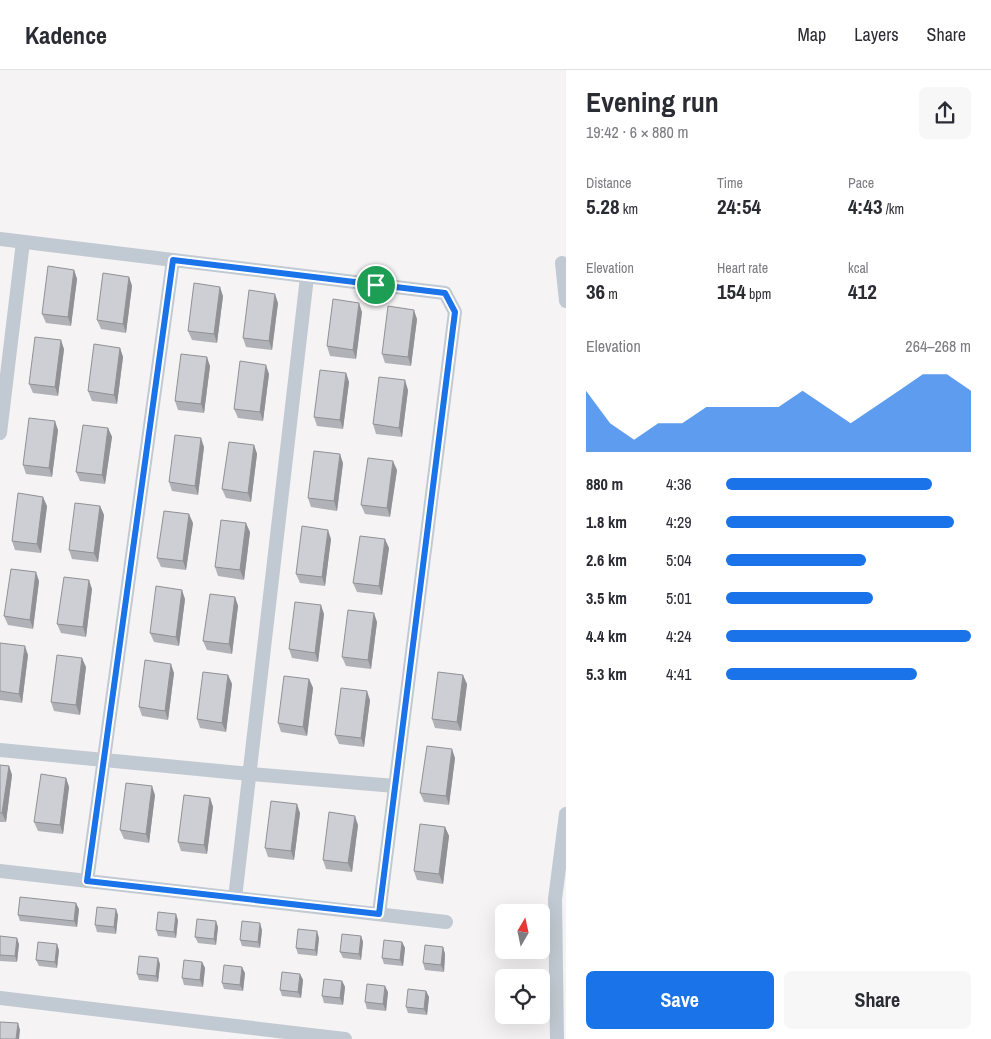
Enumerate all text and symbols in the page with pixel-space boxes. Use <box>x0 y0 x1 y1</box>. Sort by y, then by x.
text: Kadence <box>25 19 107 51</box>
text: Map <box>798 22 826 47</box>
text: Layers <box>854 22 899 47</box>
text: Share <box>927 22 966 47</box>
text: Evening run <box>586 83 719 121</box>
button: share <box>919 87 971 139</box>
text: 19:42 · 6 × 880 m <box>586 121 689 143</box>
text: Distance <box>586 174 631 192</box>
text: Time <box>717 174 743 192</box>
text: Pace <box>848 174 874 192</box>
text: 5.28 <box>586 192 620 221</box>
text: 24:54 <box>717 192 761 221</box>
text: 4:43 <box>848 192 882 221</box>
text: km <box>620 200 638 218</box>
text: /km <box>882 200 904 218</box>
text: Elevation <box>586 259 634 277</box>
text: Heart rate <box>717 259 768 277</box>
text: kcal <box>848 259 868 277</box>
pin <box>355 264 397 306</box>
icon: arrive <box>362 271 390 299</box>
text: 36 <box>586 277 605 306</box>
text: 154 <box>717 277 746 306</box>
text: 412 <box>848 277 877 306</box>
text: m <box>605 285 618 303</box>
text: bpm <box>746 285 771 303</box>
text: Elevation <box>586 335 641 357</box>
text: 264–268 m <box>905 335 971 357</box>
text: 880 m <box>586 473 623 495</box>
text: 4:36 <box>666 473 692 495</box>
text: 1.8 km <box>586 511 627 533</box>
text: 4:29 <box>666 511 692 533</box>
text: 2.6 km <box>586 549 627 571</box>
text: 5:04 <box>666 549 692 571</box>
text: 3.5 km <box>586 587 627 609</box>
text: 5:01 <box>666 587 692 609</box>
text: 4.4 km <box>586 625 627 647</box>
text: 4:24 <box>666 625 692 647</box>
text: 5.3 km <box>586 663 627 685</box>
text: 4:41 <box>666 663 692 685</box>
north arrow <box>495 904 550 959</box>
map controls <box>495 904 550 1024</box>
button: locate <box>495 969 550 1024</box>
button: Save <box>586 971 774 1029</box>
button: Share <box>784 971 971 1029</box>

